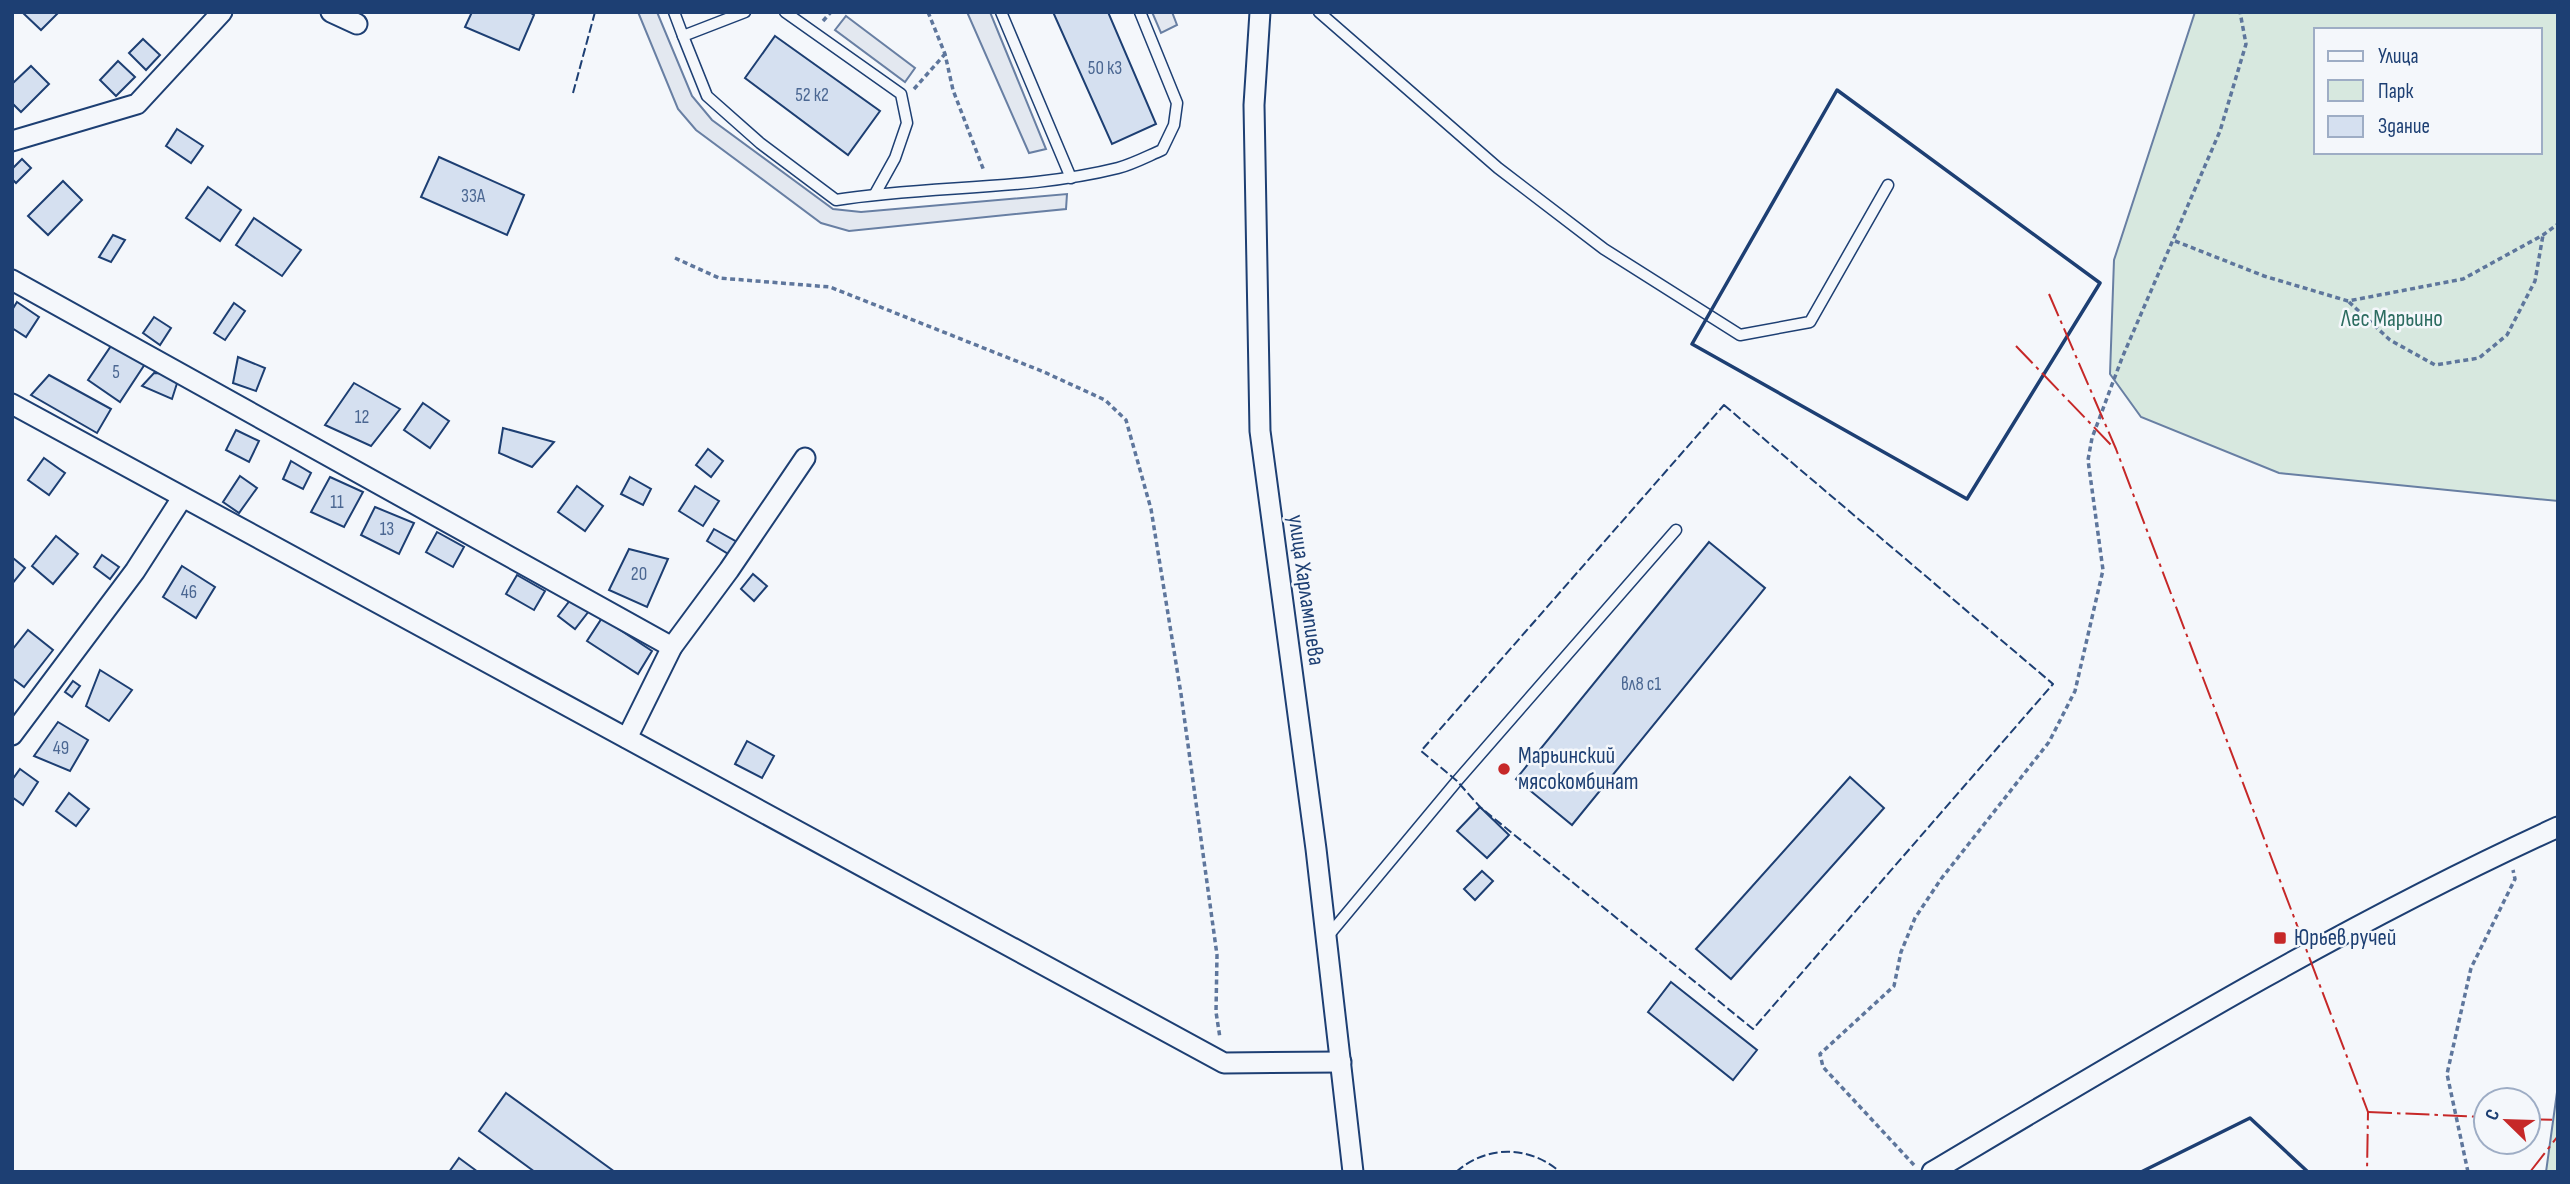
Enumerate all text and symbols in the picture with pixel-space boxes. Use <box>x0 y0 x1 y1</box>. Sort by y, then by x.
legend <box>2314 28 2542 154</box>
text: Улица <box>2378 44 2419 69</box>
house number: 50 к3 <box>1088 57 1122 80</box>
text: Парк <box>2378 79 2413 104</box>
house number: 52 к2 <box>795 84 829 107</box>
text: Здание <box>2378 114 2430 139</box>
house number: 33А <box>461 185 486 208</box>
park label: Лес Марьино <box>2340 305 2443 333</box>
house number: 5 <box>112 361 120 384</box>
house number: 12 <box>355 406 369 429</box>
house number: 11 <box>330 491 344 514</box>
street label: улица Харлампиева <box>1282 513 1330 667</box>
house number: 13 <box>380 518 394 541</box>
house number: 20 <box>631 563 647 586</box>
house number: 46 <box>181 581 197 604</box>
house number: вл8 с1 <box>1621 673 1661 696</box>
house number: 49 <box>53 737 69 760</box>
place label: Марьинский мясокомбинат <box>1518 742 1639 796</box>
marker: Марьинский мясокомбинат <box>1496 761 1512 777</box>
place label: Юрьев ручей <box>2294 924 2396 952</box>
marker: Юрьев ручей <box>2272 930 2288 946</box>
north arrow <box>2472 1086 2542 1156</box>
text: С <box>2480 1106 2505 1124</box>

